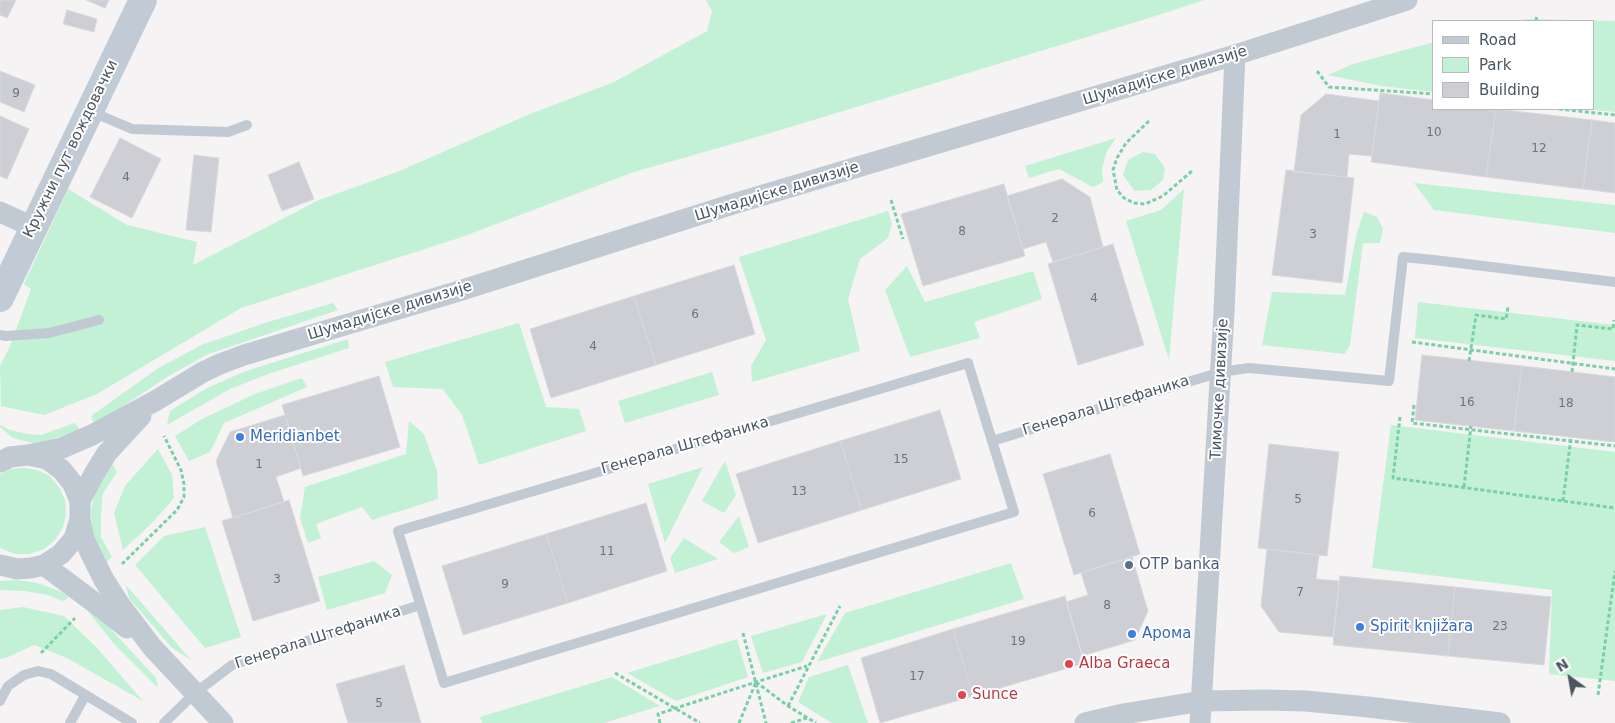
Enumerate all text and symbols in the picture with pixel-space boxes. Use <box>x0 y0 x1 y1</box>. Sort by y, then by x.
legend <box>1432 20 1595 110</box>
text: Road <box>1479 31 1517 49</box>
street label: Шумадијске дивизије <box>1081 42 1249 110</box>
text: Park <box>1479 56 1511 74</box>
street label: Кружни пут вождовачки <box>20 57 122 241</box>
text: Building <box>1479 81 1540 99</box>
house number: 9 <box>12 87 20 101</box>
house number: 10 <box>1426 126 1442 140</box>
house number: 1 <box>1333 128 1341 142</box>
house number: 12 <box>1531 142 1547 156</box>
street label: Шумадијске дивизије <box>693 158 861 226</box>
house number: 4 <box>122 171 130 185</box>
house number: 2 <box>1051 212 1059 226</box>
house number: 8 <box>958 225 966 239</box>
house number: 3 <box>1309 228 1317 242</box>
street label: Шумадијске дивизије <box>306 277 474 345</box>
house number: 4 <box>1090 292 1098 306</box>
house number: 6 <box>691 308 699 322</box>
street label: Тимочке дивизије <box>1207 318 1233 460</box>
house number: 4 <box>589 340 597 354</box>
street label: Генерала Штефаника <box>1020 372 1192 440</box>
house number: 16 <box>1459 396 1475 410</box>
house number: 18 <box>1558 397 1574 411</box>
street label: Генерала Штефаника <box>599 413 771 479</box>
place label: Meridianbet <box>250 428 340 446</box>
marker: Meridianbet <box>234 431 246 443</box>
house number: 15 <box>893 453 909 467</box>
house number: 1 <box>255 458 263 472</box>
house number: 13 <box>791 485 807 499</box>
house number: 5 <box>1294 493 1302 507</box>
house number: 6 <box>1088 507 1096 521</box>
house number: 11 <box>599 545 615 559</box>
place label: OTP banka <box>1139 556 1220 574</box>
marker: OTP banka <box>1123 559 1135 571</box>
house number: 3 <box>273 573 281 587</box>
house number: 9 <box>501 578 509 592</box>
house number: 7 <box>1296 586 1304 600</box>
house number: 8 <box>1103 599 1111 613</box>
street label: Генерала Штефаника <box>233 603 403 673</box>
place label: Spirit knjižara <box>1370 618 1473 636</box>
house number: 23 <box>1492 620 1508 634</box>
marker: Spirit knjižara <box>1354 621 1366 633</box>
place label: Арома <box>1142 625 1191 643</box>
marker: Арома <box>1126 628 1138 640</box>
house number: 19 <box>1010 635 1026 649</box>
north arrow <box>1545 653 1595 703</box>
place label: Alba Graeca <box>1079 655 1171 673</box>
text: N <box>1553 655 1571 675</box>
marker: Alba Graeca <box>1063 658 1075 670</box>
house number: 17 <box>909 670 925 684</box>
place label: Sunce <box>972 686 1018 704</box>
marker: Sunce <box>956 689 968 701</box>
house number: 5 <box>375 697 383 711</box>

